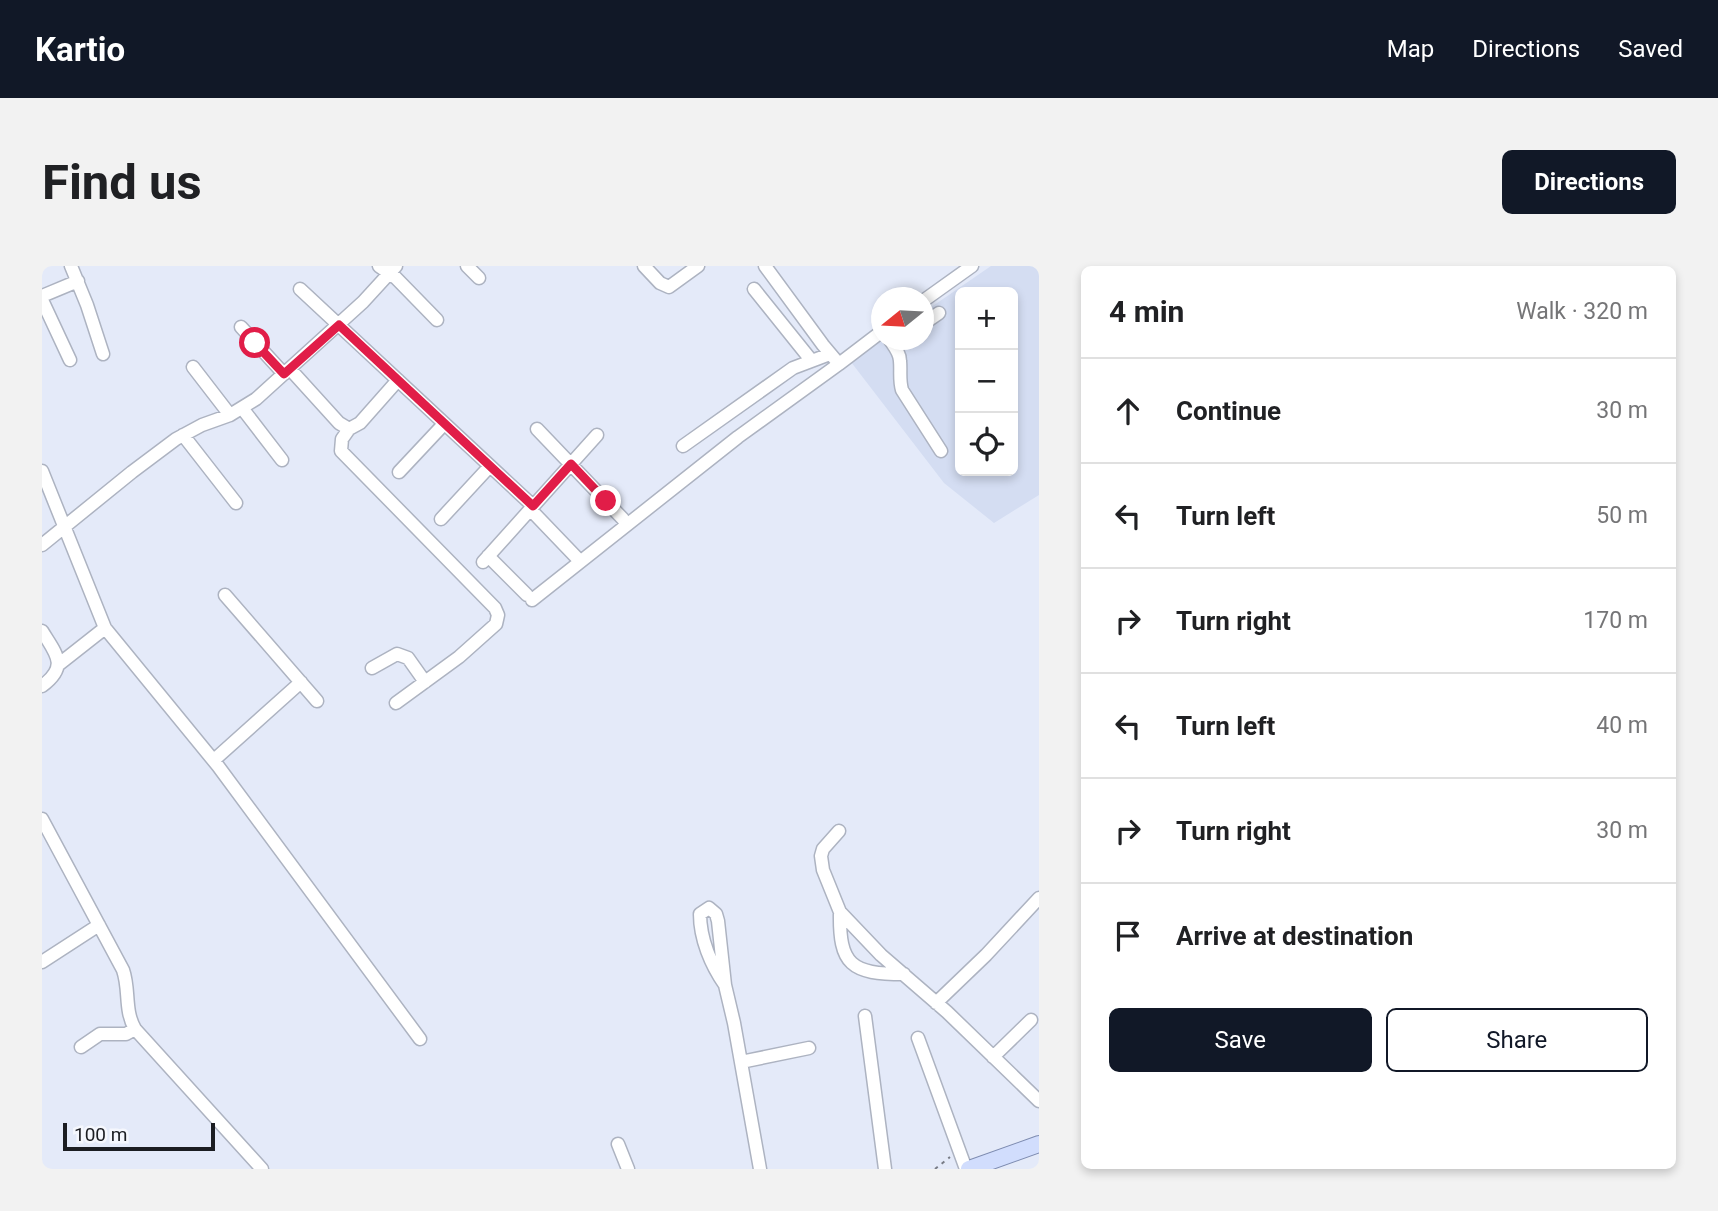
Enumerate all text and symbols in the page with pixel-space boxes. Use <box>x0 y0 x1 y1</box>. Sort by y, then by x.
text: Kartio <box>35 30 125 69</box>
text: Map <box>1387 35 1434 63</box>
text: Directions <box>1472 35 1580 63</box>
text: Saved <box>1618 35 1683 63</box>
button: Directions <box>1502 150 1676 214</box>
text: Find us <box>42 154 202 211</box>
north arrow <box>871 287 934 350</box>
map controls <box>955 287 1018 476</box>
button: + <box>955 287 1018 350</box>
text: 4 min <box>1109 294 1184 329</box>
text: Walk · 320 m <box>1516 298 1648 325</box>
route start <box>239 327 270 358</box>
button: − <box>955 350 1018 413</box>
icon: ahead <box>1109 392 1147 430</box>
text: Continue <box>1176 396 1281 426</box>
text: 30 m <box>1596 397 1648 424</box>
button: locate <box>955 413 1018 476</box>
route end <box>590 485 621 516</box>
icon: left <box>1109 497 1147 535</box>
text: Turn left <box>1176 501 1275 531</box>
text: 50 m <box>1596 502 1648 529</box>
icon: right <box>1109 602 1147 640</box>
text: Turn right <box>1176 606 1291 636</box>
text: 170 m <box>1583 607 1648 634</box>
icon: left <box>1109 707 1147 745</box>
text: Turn left <box>1176 711 1275 741</box>
text: 40 m <box>1596 712 1648 739</box>
icon: right <box>1109 812 1147 850</box>
text: Turn right <box>1176 816 1291 846</box>
text: 30 m <box>1596 817 1648 844</box>
icon: arrive <box>1109 917 1147 955</box>
text: Arrive at destination <box>1176 921 1413 951</box>
button: Save <box>1109 1008 1372 1072</box>
button: Share <box>1386 1008 1648 1072</box>
scale bar <box>63 1120 215 1152</box>
text: 100 m <box>74 1123 127 1146</box>

